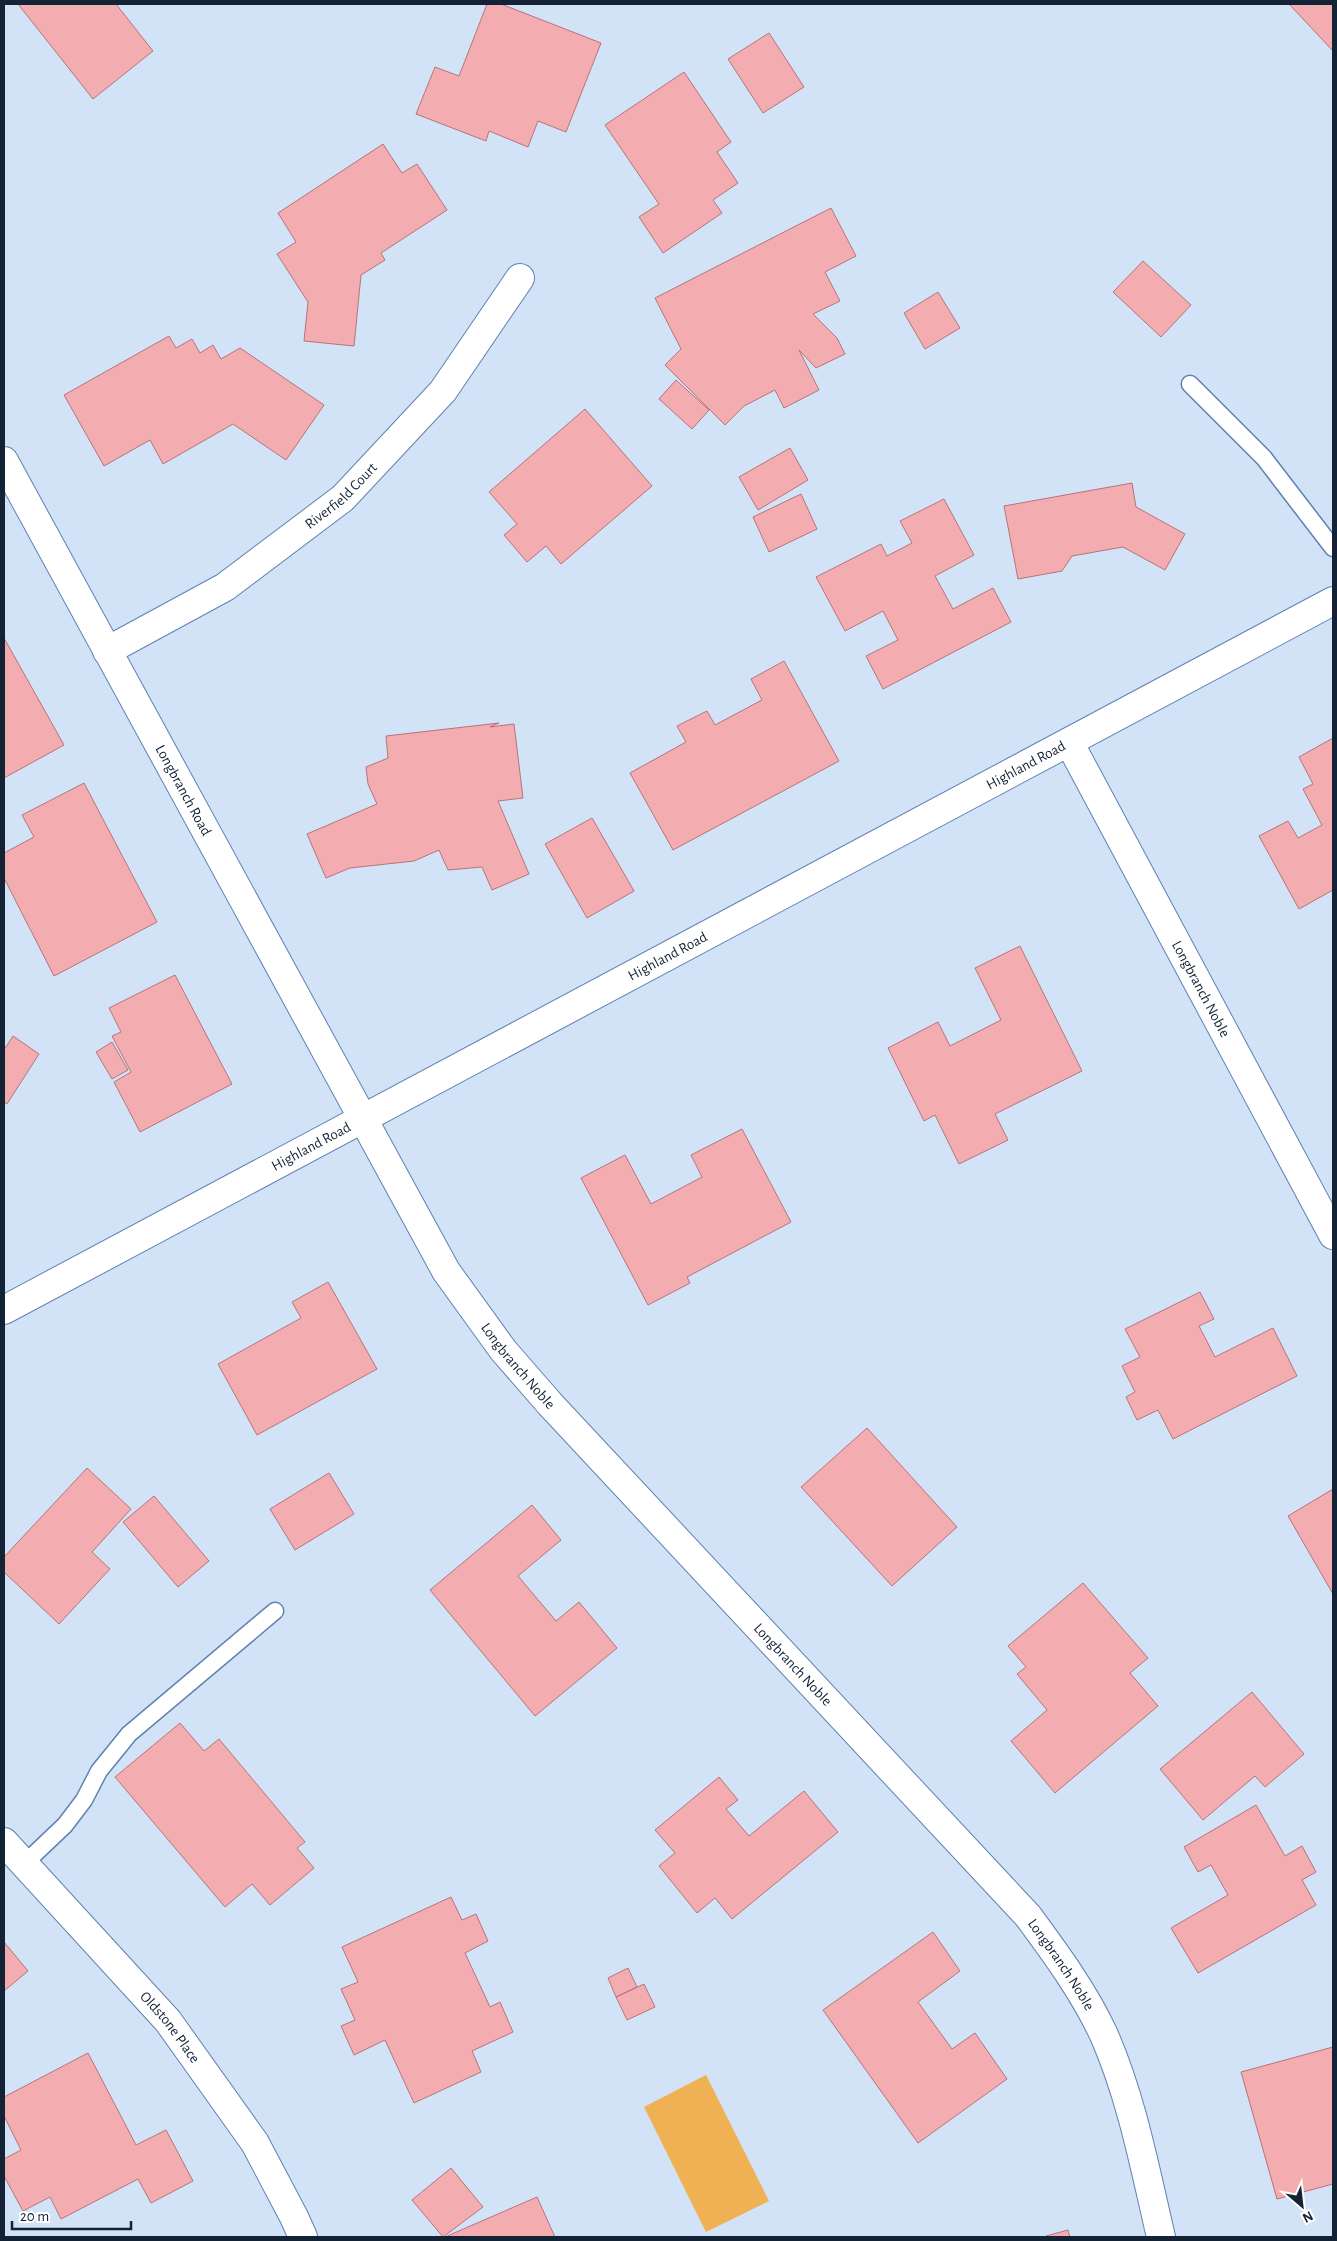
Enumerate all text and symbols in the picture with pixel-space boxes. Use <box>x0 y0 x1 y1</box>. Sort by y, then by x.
street label: Riverfield Court <box>302 459 380 531</box>
street label: Highland Road <box>984 738 1068 792</box>
street label: Longbranch Road <box>153 742 215 838</box>
street label: Highland Road <box>625 929 710 983</box>
street label: Longbranch Noble <box>1169 938 1233 1040</box>
street label: Highland Road <box>269 1119 353 1173</box>
street label: Longbranch Noble <box>478 1320 558 1412</box>
street label: Longbranch Noble <box>751 1620 835 1709</box>
street label: Longbranch Noble <box>1025 1916 1097 2013</box>
street label: Oldstone Place <box>137 1989 203 2066</box>
north arrow <box>1277 2181 1327 2231</box>
scale bar <box>12 2198 131 2230</box>
text: N <box>1300 2208 1315 2225</box>
text: 20 m <box>20 2209 49 2224</box>

